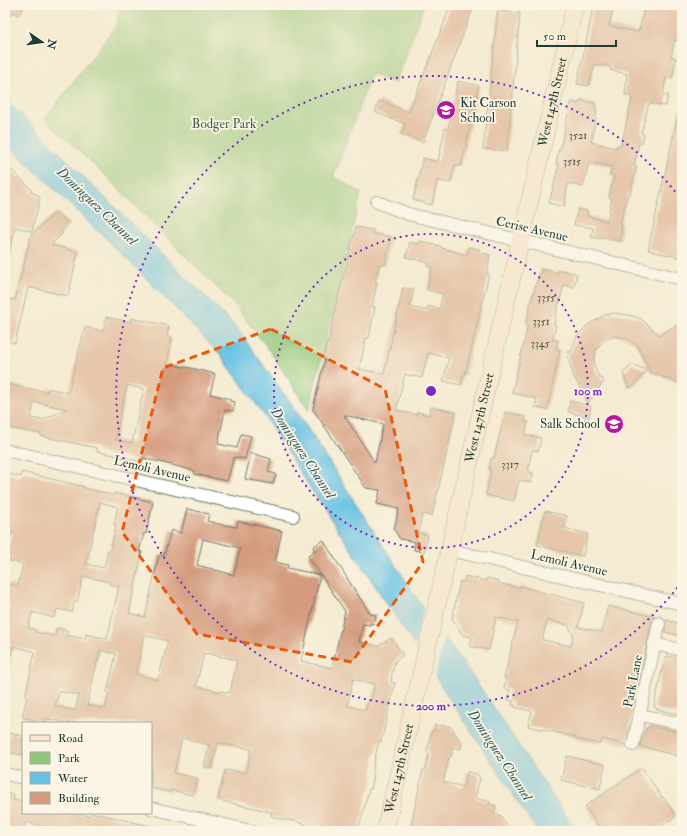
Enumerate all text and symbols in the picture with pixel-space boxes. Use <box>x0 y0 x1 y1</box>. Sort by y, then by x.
north arrow <box>22 22 62 62</box>
scale bar <box>537 22 616 48</box>
text: 50 m <box>543 29 567 44</box>
text: N <box>44 37 59 52</box>
street label: West 147th Street <box>534 56 571 149</box>
place label: Kit Carson School <box>460 95 517 126</box>
school or university icon: Kit Carson School <box>435 99 457 121</box>
park label: Bodger Park <box>192 116 257 132</box>
house number: 3521 <box>569 129 587 142</box>
house number: 3515 <box>563 155 581 168</box>
water label: Dominguez Channel <box>53 163 142 250</box>
street label: Cerise Avenue <box>494 213 570 245</box>
house number: 3355 <box>537 291 555 304</box>
house number: 3351 <box>532 315 550 328</box>
house number: 3345 <box>530 337 550 350</box>
street label: West 147th Street <box>461 371 498 465</box>
centre of rings <box>424 384 438 398</box>
text: 100 m <box>574 384 603 399</box>
water label: Dominguez Channel <box>267 403 340 503</box>
school or university icon: Salk School <box>603 413 625 435</box>
place label: Salk School <box>540 416 601 432</box>
street label: Lemoli Avenue <box>112 452 192 486</box>
house number: 3317 <box>501 458 519 471</box>
street label: Lemoli Avenue <box>529 546 609 580</box>
street label: Park Lane <box>620 653 646 709</box>
text: 200 m <box>416 699 447 714</box>
water label: Dominguez Channel <box>464 705 537 805</box>
legend <box>22 722 152 814</box>
street label: West 147th Street <box>381 722 417 816</box>
text: Road <box>58 731 83 746</box>
text: Park <box>58 751 80 766</box>
text: Water <box>57 771 88 786</box>
text: Building <box>58 791 101 806</box>

